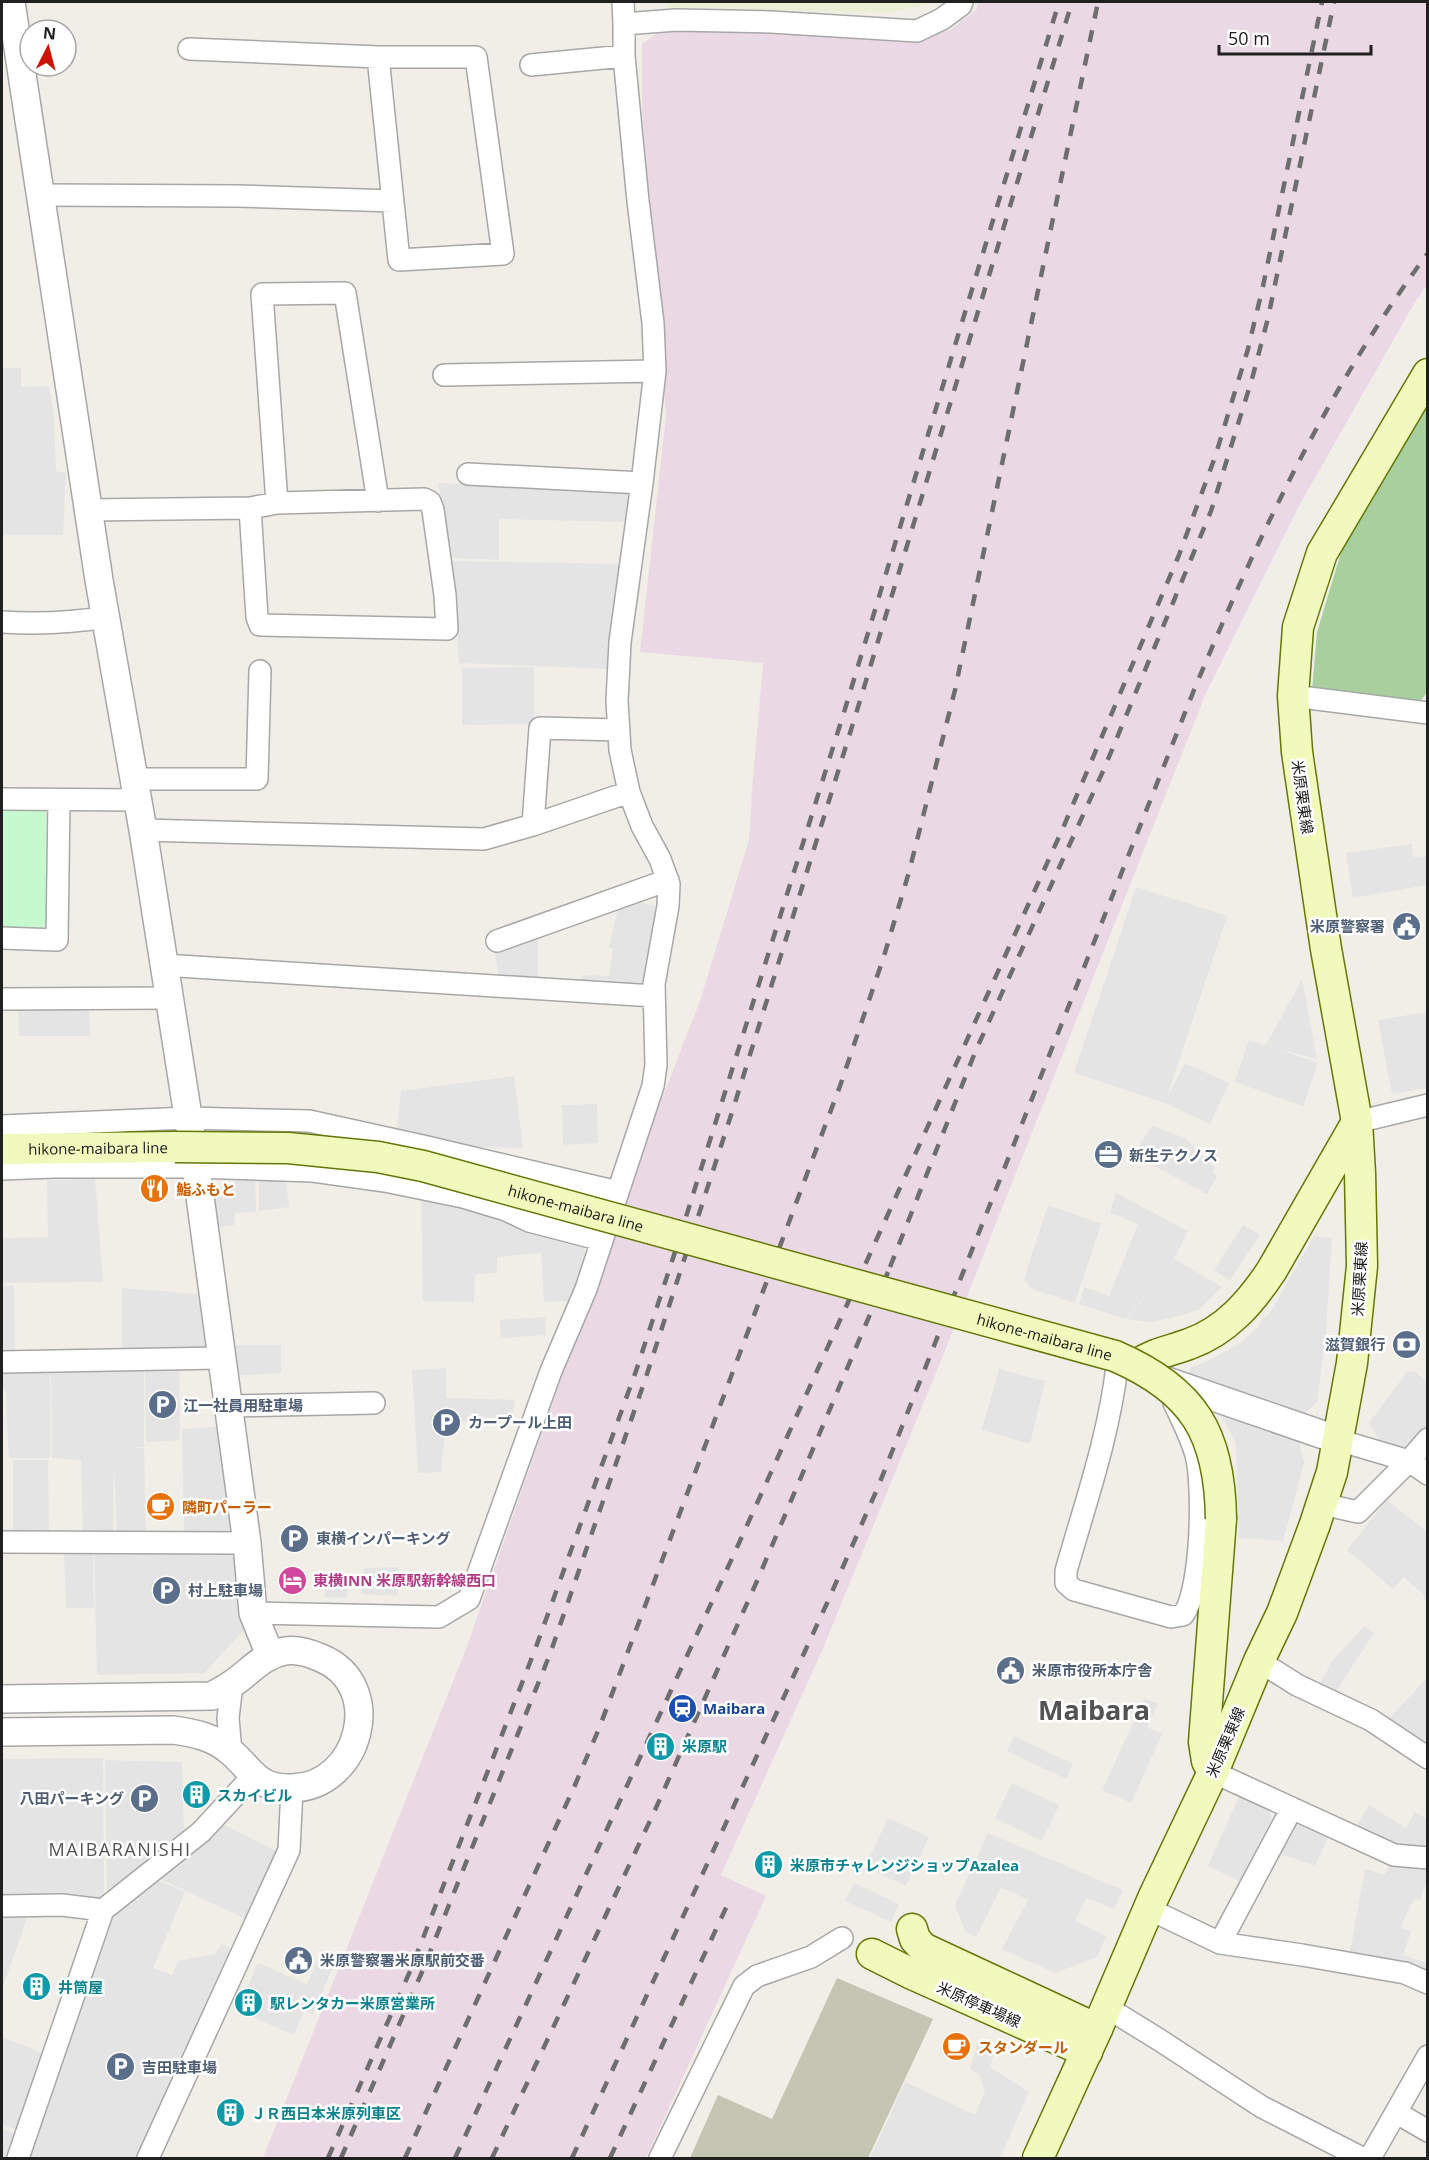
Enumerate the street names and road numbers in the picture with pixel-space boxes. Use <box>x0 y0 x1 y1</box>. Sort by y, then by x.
street label: 米原栗東線 <box>1288 758 1318 836</box>
street label: hikone-maibara line <box>28 1137 168 1159</box>
street label: hikone-maibara line <box>506 1180 646 1236</box>
street label: 米原栗東線 <box>1347 1241 1371 1317</box>
street label: hikone-maibara line <box>975 1309 1115 1365</box>
street label: 米原栗東線 <box>1201 1704 1249 1780</box>
street label: 米原停車場線 <box>934 1977 1024 2031</box>

